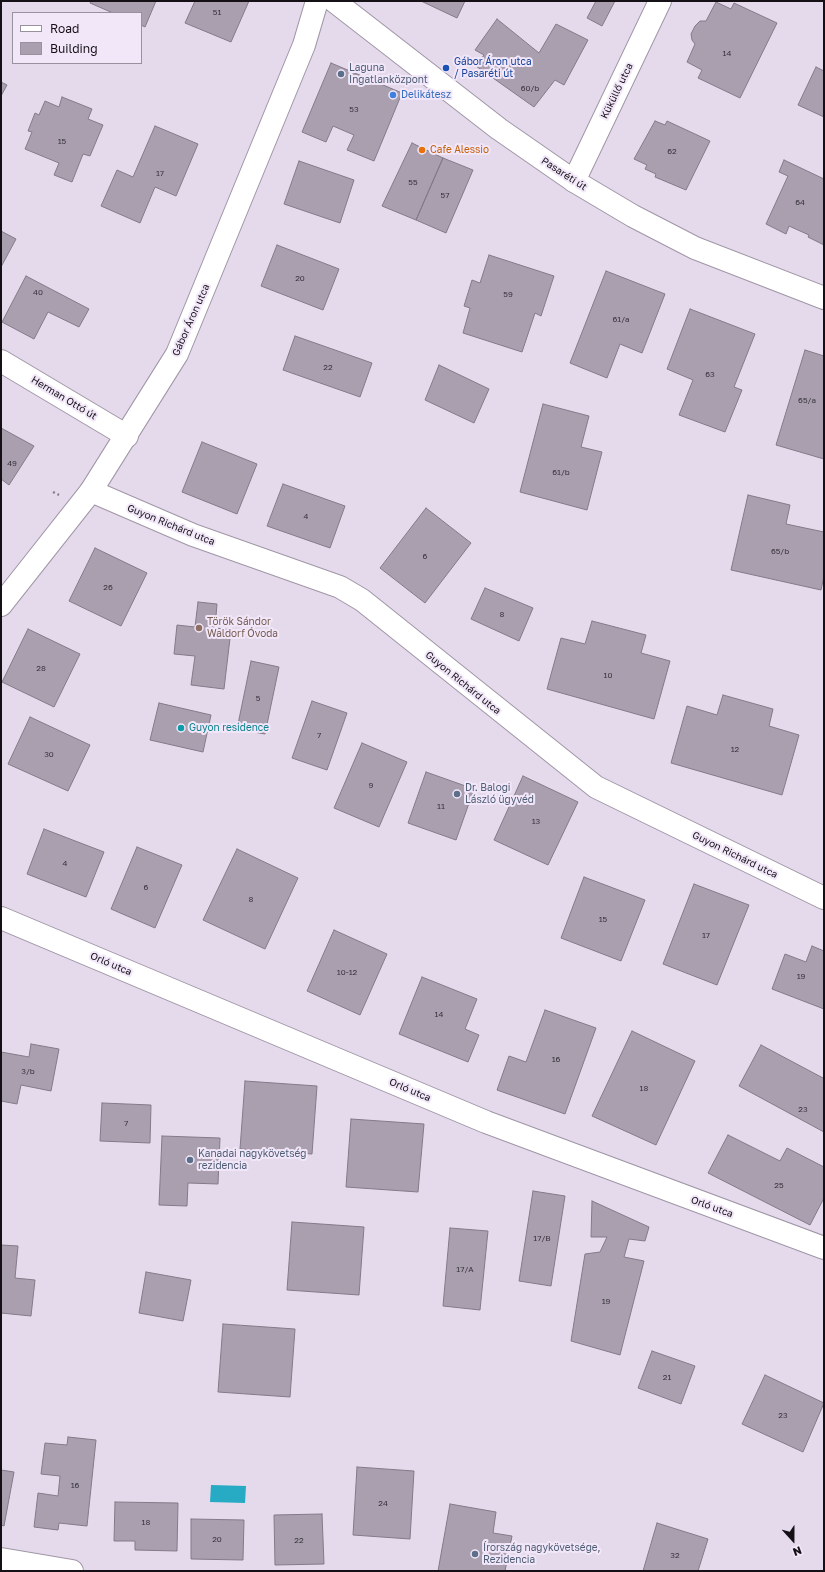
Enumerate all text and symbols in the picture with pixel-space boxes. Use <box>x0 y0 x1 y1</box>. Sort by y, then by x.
house number: 51 <box>213 7 221 17</box>
legend <box>12 12 142 64</box>
text: Road <box>50 21 79 36</box>
text: Building <box>50 41 98 56</box>
house number: 14 <box>723 48 731 58</box>
place label: Gábor Áron utca / Pasaréti út <box>454 56 532 80</box>
street label: Küküllő utca <box>598 61 636 121</box>
place label: Laguna Ingatlanközpont <box>349 62 428 86</box>
marker: Gábor Áron utca / Pasaréti út <box>441 63 451 73</box>
marker: Laguna Ingatlanközpont <box>336 69 346 79</box>
house number: 60/b <box>521 83 539 93</box>
place label: Delikátesz <box>401 89 451 101</box>
marker: Delikátesz <box>388 90 398 100</box>
house number: 53 <box>349 104 359 114</box>
house number: 15 <box>58 136 66 146</box>
place label: Cafe Alessio <box>430 144 489 156</box>
marker: Cafe Alessio <box>417 145 427 155</box>
house number: 62 <box>667 146 677 156</box>
street label: Pasaréti út <box>539 155 589 193</box>
house number: 17 <box>156 168 164 178</box>
house number: 55 <box>408 177 418 187</box>
house number: 57 <box>441 190 449 200</box>
house number: 64 <box>795 197 805 207</box>
house number: 20 <box>295 273 305 283</box>
street label: Gábor Áron utca <box>170 282 212 358</box>
house number: 40 <box>33 287 43 297</box>
house number: 59 <box>503 289 513 299</box>
house number: 61/a <box>612 314 630 324</box>
house number: 22 <box>323 362 333 372</box>
house number: 63 <box>705 369 715 379</box>
street label: Herman Ottó út <box>29 374 99 422</box>
house number: 65/a <box>798 395 816 405</box>
house number: 49 <box>7 458 17 468</box>
house number: 61/b <box>552 467 570 477</box>
street label: Guyon Richárd utca <box>125 502 217 548</box>
house number: 4 <box>304 511 308 521</box>
house number: 65/b <box>771 546 789 556</box>
house number: 6 <box>423 551 427 561</box>
house number: 26 <box>103 582 113 592</box>
house number: 8 <box>500 609 504 619</box>
place label: Török Sándor Waldorf Óvoda <box>207 616 278 640</box>
marker: Török Sándor Waldorf Óvoda <box>194 623 204 633</box>
street label: Guyon Richárd utca <box>423 649 503 717</box>
house number: 28 <box>36 663 46 673</box>
house number: 10 <box>604 670 612 680</box>
house number: 5 <box>256 693 260 703</box>
place label: Guyon residence <box>189 722 269 734</box>
marker: Guyon residence <box>176 723 186 733</box>
house number: 7 <box>317 730 321 740</box>
house number: 12 <box>731 744 739 754</box>
house number: 30 <box>44 749 54 759</box>
house number: 9 <box>369 780 373 790</box>
place label: Dr. Balogi László ügyvéd <box>465 782 534 806</box>
marker: Dr. Balogi László ügyvéd <box>452 789 462 799</box>
house number: 11 <box>437 801 445 811</box>
house number: 13 <box>532 816 540 826</box>
street label: Guyon Richárd utca <box>690 829 780 881</box>
house number: 4 <box>63 858 67 868</box>
house number: 6 <box>144 882 148 892</box>
house number: 8 <box>249 894 253 904</box>
house number: 15 <box>599 914 607 924</box>
house number: 17 <box>702 930 710 940</box>
street label: Orló utca <box>88 950 134 978</box>
house number: 10-12 <box>337 967 357 977</box>
house number: 19 <box>797 971 805 981</box>
house number: 14 <box>435 1009 443 1019</box>
house number: 16 <box>552 1054 560 1064</box>
house number: 3/b <box>21 1066 35 1076</box>
street label: Orló utca <box>387 1076 433 1104</box>
house number: 18 <box>640 1083 648 1093</box>
house number: 23 <box>798 1104 808 1114</box>
house number: 7 <box>124 1118 128 1128</box>
place label: Kanadai nagykövetség rezidencia <box>198 1148 306 1172</box>
marker: Kanadai nagykövetség rezidencia <box>185 1155 195 1165</box>
house number: 25 <box>774 1180 784 1190</box>
street label: Orló utca <box>689 1194 735 1220</box>
house number: 17/B <box>533 1233 551 1243</box>
house number: 17/A <box>456 1264 474 1274</box>
house number: 19 <box>602 1296 610 1306</box>
house number: 21 <box>663 1372 671 1382</box>
house number: 23 <box>778 1410 788 1420</box>
house number: 16 <box>71 1480 79 1490</box>
house number: 24 <box>378 1498 388 1508</box>
house number: 18 <box>142 1517 150 1527</box>
north arrow <box>773 1520 813 1560</box>
house number: 20 <box>212 1534 222 1544</box>
house number: 22 <box>294 1535 304 1545</box>
place label: Írország nagykövetsége, Rezidencia <box>483 1542 600 1566</box>
text: N <box>791 1544 804 1559</box>
marker: Írország nagykövetsége, Rezidencia <box>470 1549 480 1559</box>
house number: 32 <box>670 1550 680 1560</box>

